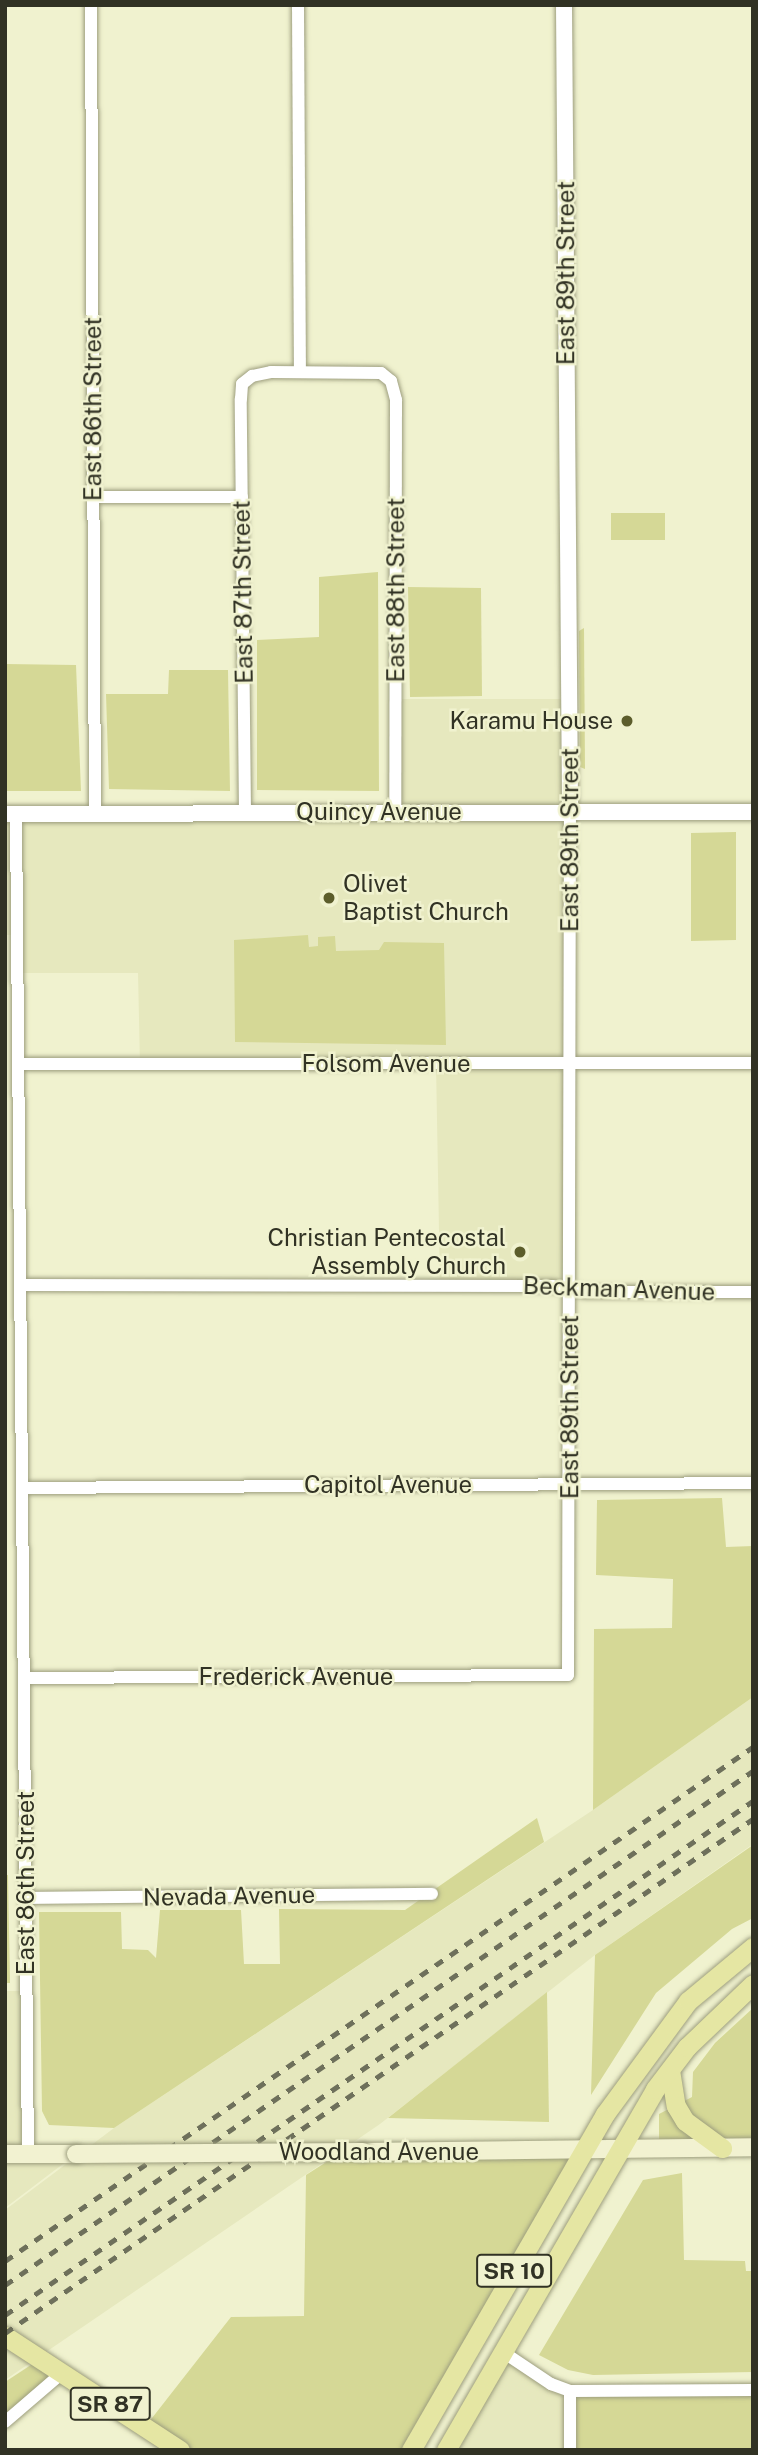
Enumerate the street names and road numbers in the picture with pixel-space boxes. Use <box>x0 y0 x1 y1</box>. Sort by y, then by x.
street label: East 89th Street <box>552 181 580 365</box>
street label: East 86th Street <box>79 317 107 501</box>
street label: East 88th Street <box>382 498 410 682</box>
street label: East 87th Street <box>227 500 259 684</box>
street label: East 89th Street <box>556 748 584 932</box>
street label: Quincy Avenue <box>296 798 462 826</box>
street label: Folsom Avenue <box>301 1050 471 1078</box>
street label: Beckman Avenue <box>522 1271 716 1307</box>
street label: East 89th Street <box>556 1315 584 1499</box>
street label: Capitol Avenue <box>304 1471 472 1499</box>
street label: Frederick Avenue <box>199 1663 393 1691</box>
street label: East 86th Street <box>12 1791 40 1975</box>
street label: Nevada Avenue <box>143 1880 315 1912</box>
street label: Woodland Avenue <box>279 2138 479 2166</box>
road number: SR 10 <box>476 2252 552 2290</box>
road number: SR 87 <box>68 2384 152 2424</box>

